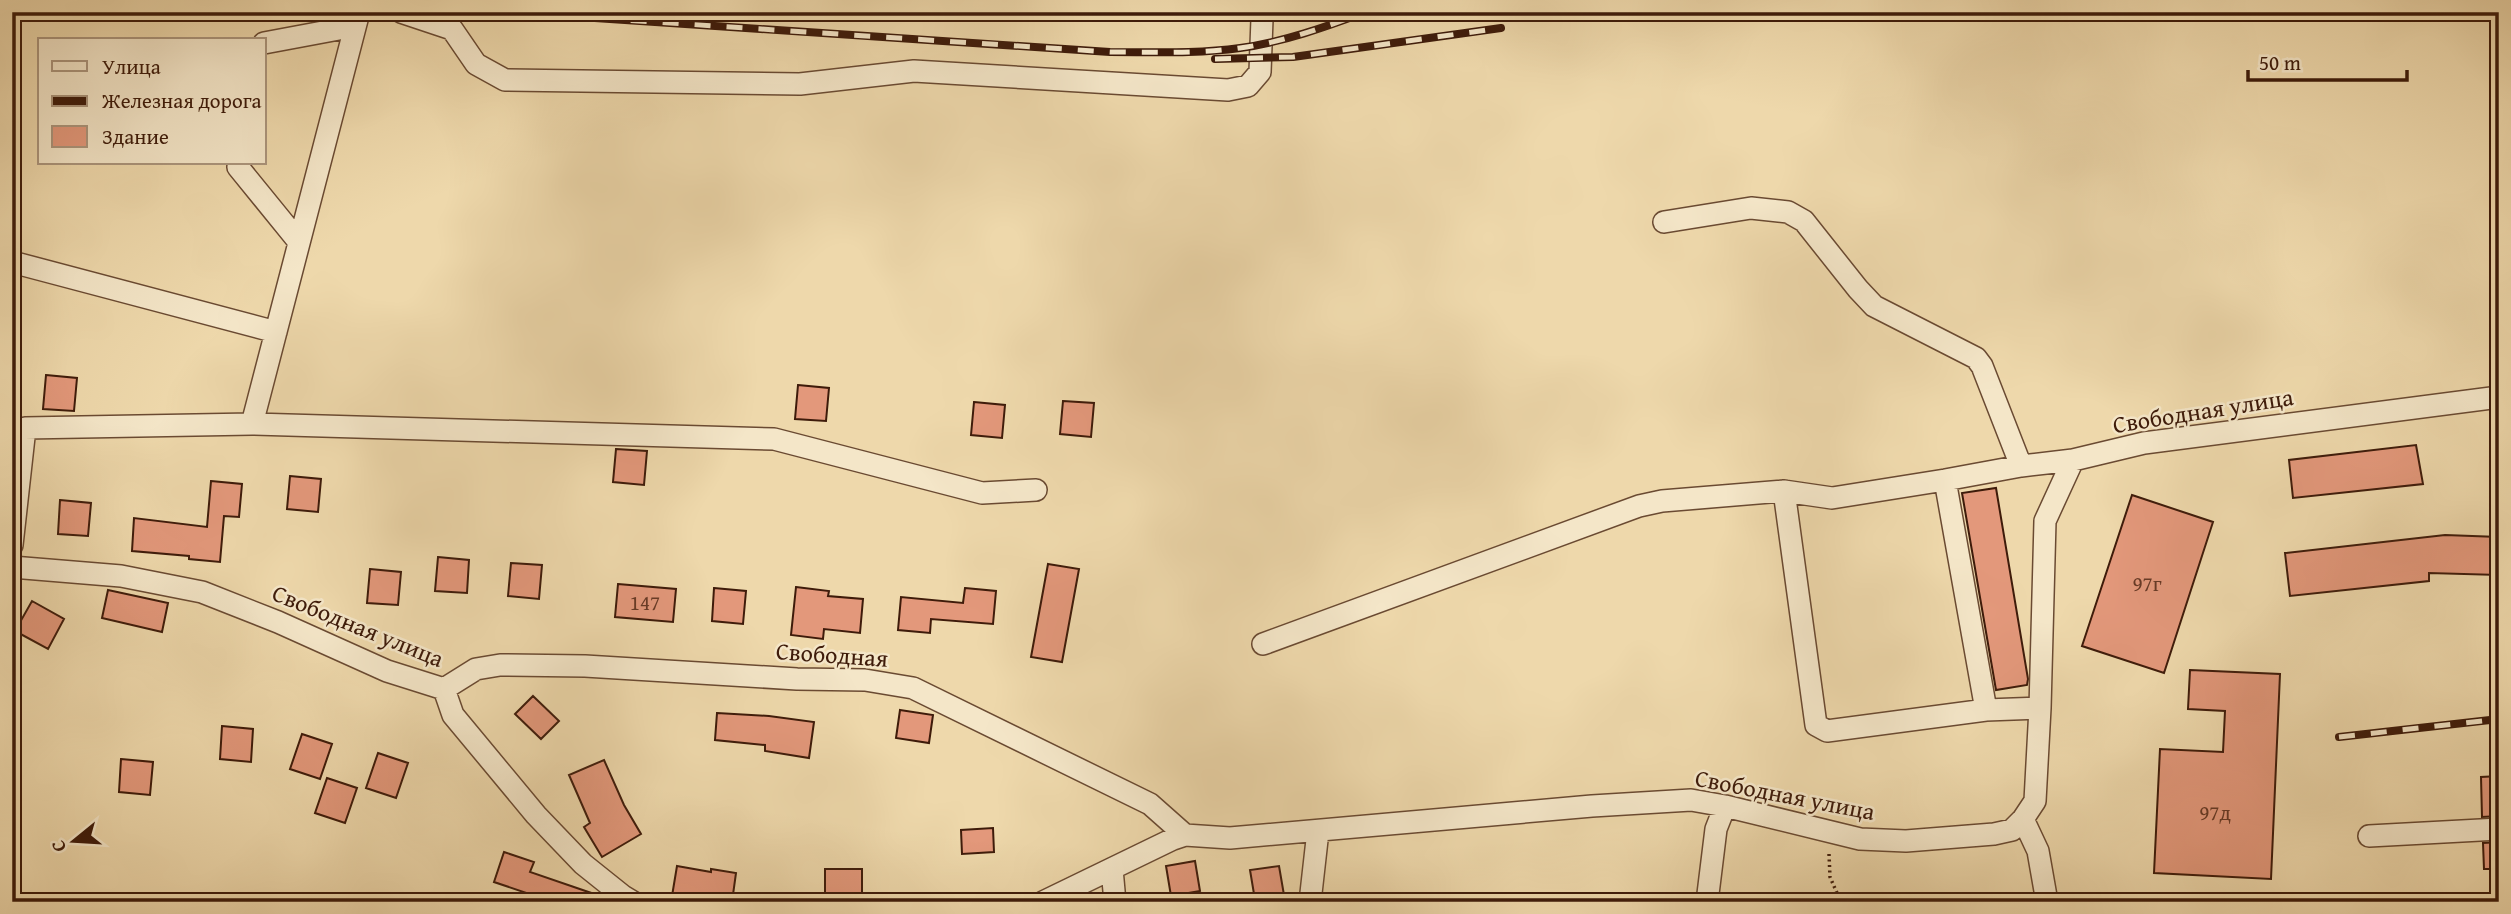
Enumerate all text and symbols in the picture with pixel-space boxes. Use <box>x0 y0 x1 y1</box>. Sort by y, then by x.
legend <box>38 38 266 164</box>
scale bar <box>2248 38 2408 82</box>
text: 50 m <box>2259 47 2301 78</box>
text: Улица <box>102 51 161 82</box>
text: Железная дорога <box>101 85 262 116</box>
text: Здание <box>102 121 169 152</box>
street label: Свободная улица <box>2110 379 2296 442</box>
house number: 97г <box>2132 568 2162 599</box>
street label: Свободная улица <box>267 575 450 676</box>
house number: 147 <box>630 587 660 618</box>
street label: Свободная <box>775 633 889 676</box>
street label: Свободная улица <box>1692 760 1878 829</box>
house number: 97д <box>2199 797 2231 828</box>
north arrow <box>38 806 108 876</box>
text: С <box>43 837 73 856</box>

